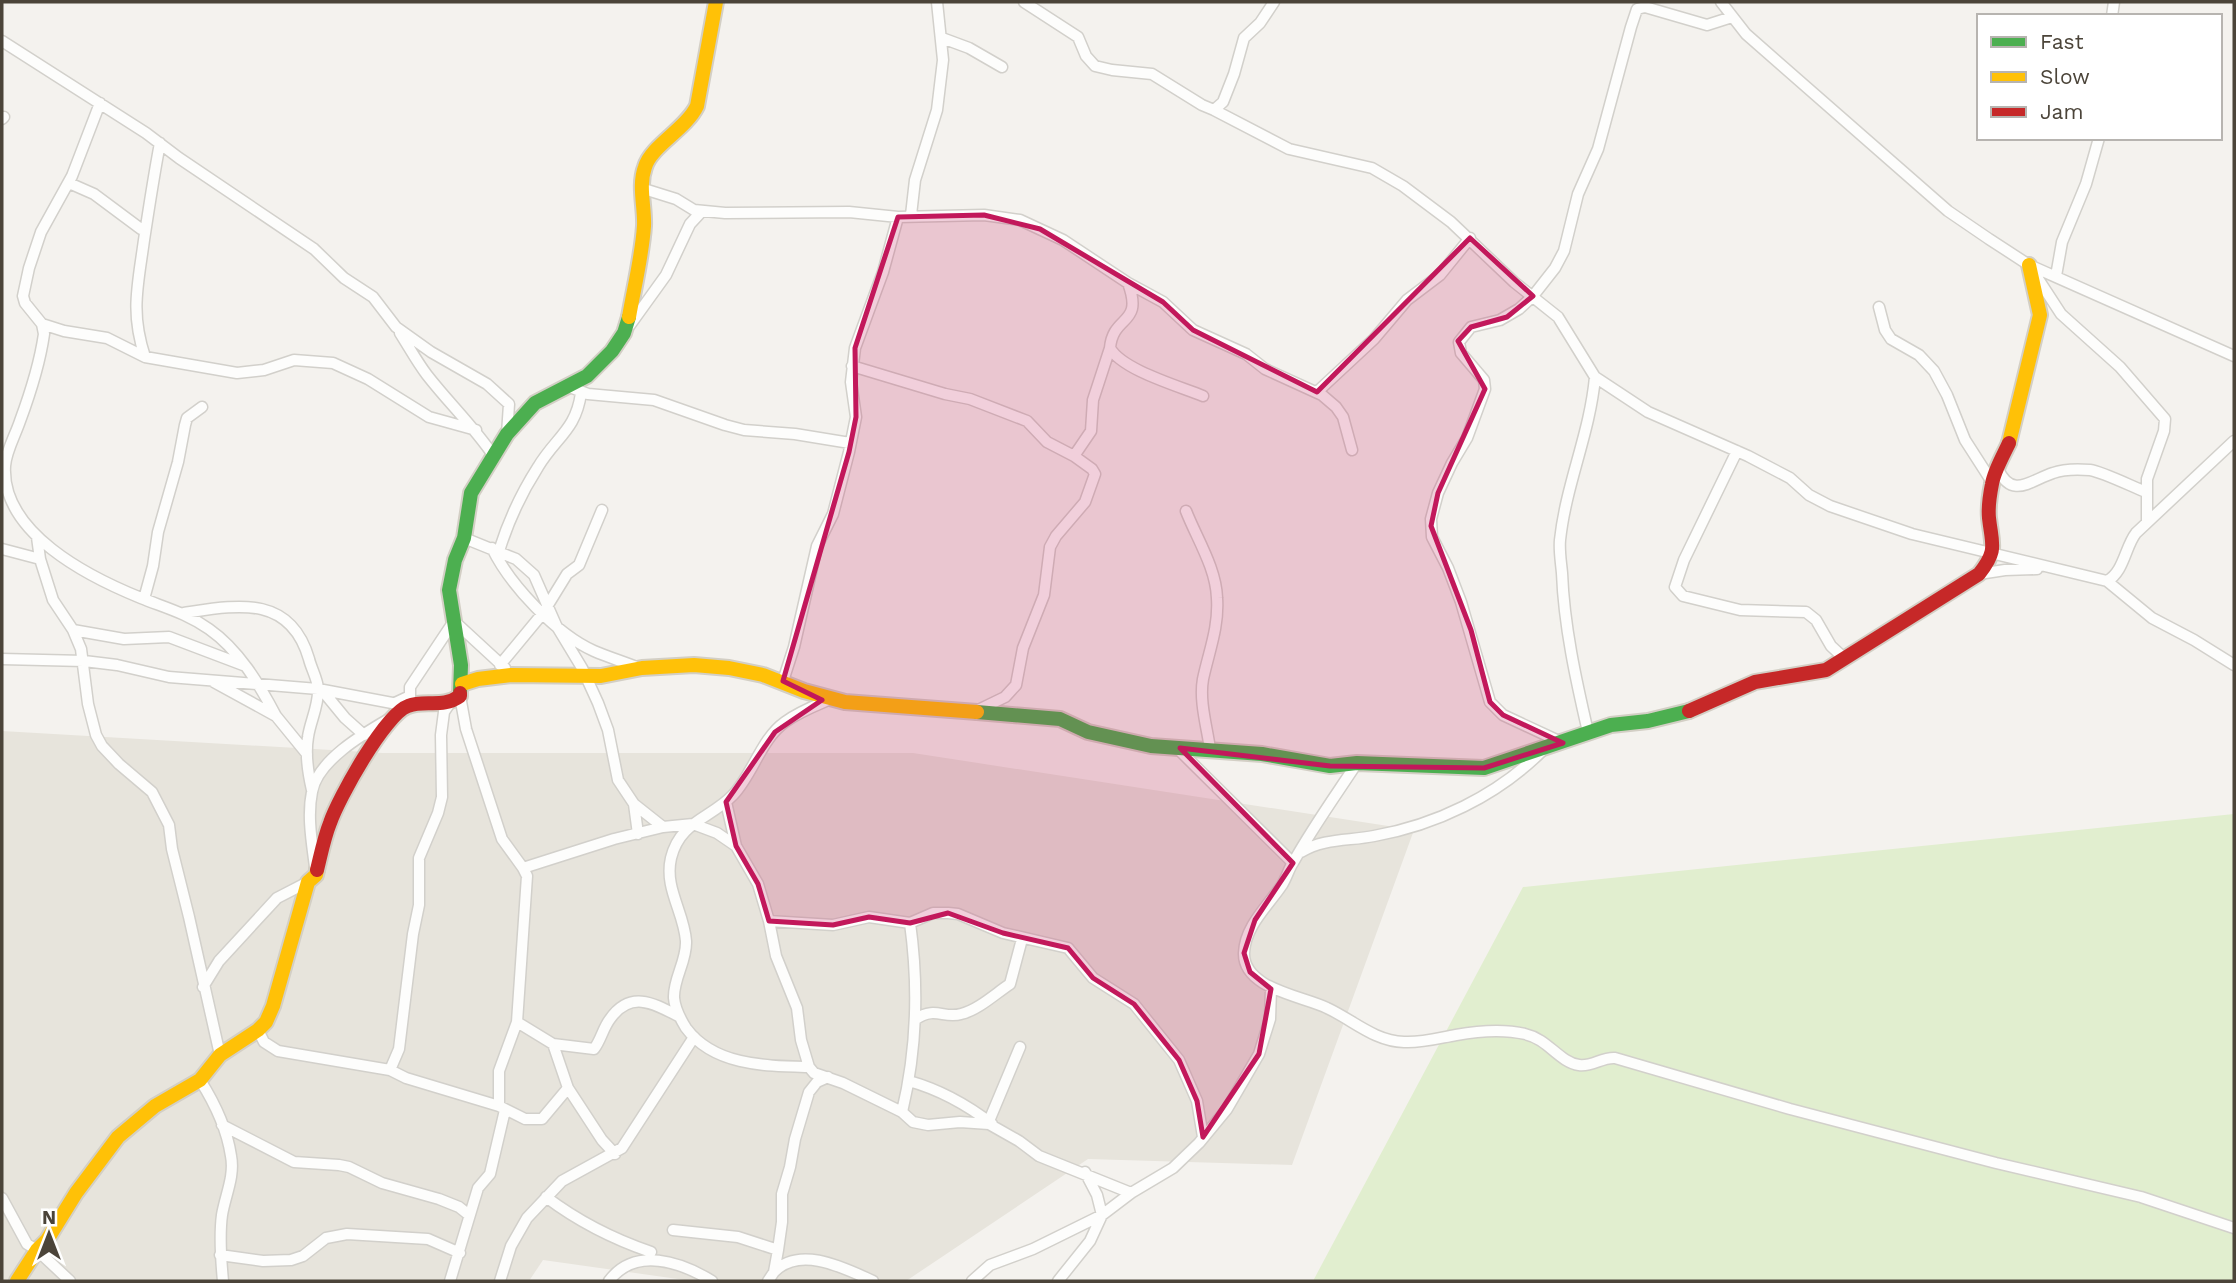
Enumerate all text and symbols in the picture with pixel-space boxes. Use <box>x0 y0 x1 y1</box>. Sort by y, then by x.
legend <box>1977 14 2222 140</box>
text: Fast <box>2040 29 2084 54</box>
text: Slow <box>2040 64 2090 89</box>
text: Jam <box>2040 99 2083 124</box>
north arrow <box>14 1199 84 1269</box>
text: N <box>42 1206 56 1229</box>

